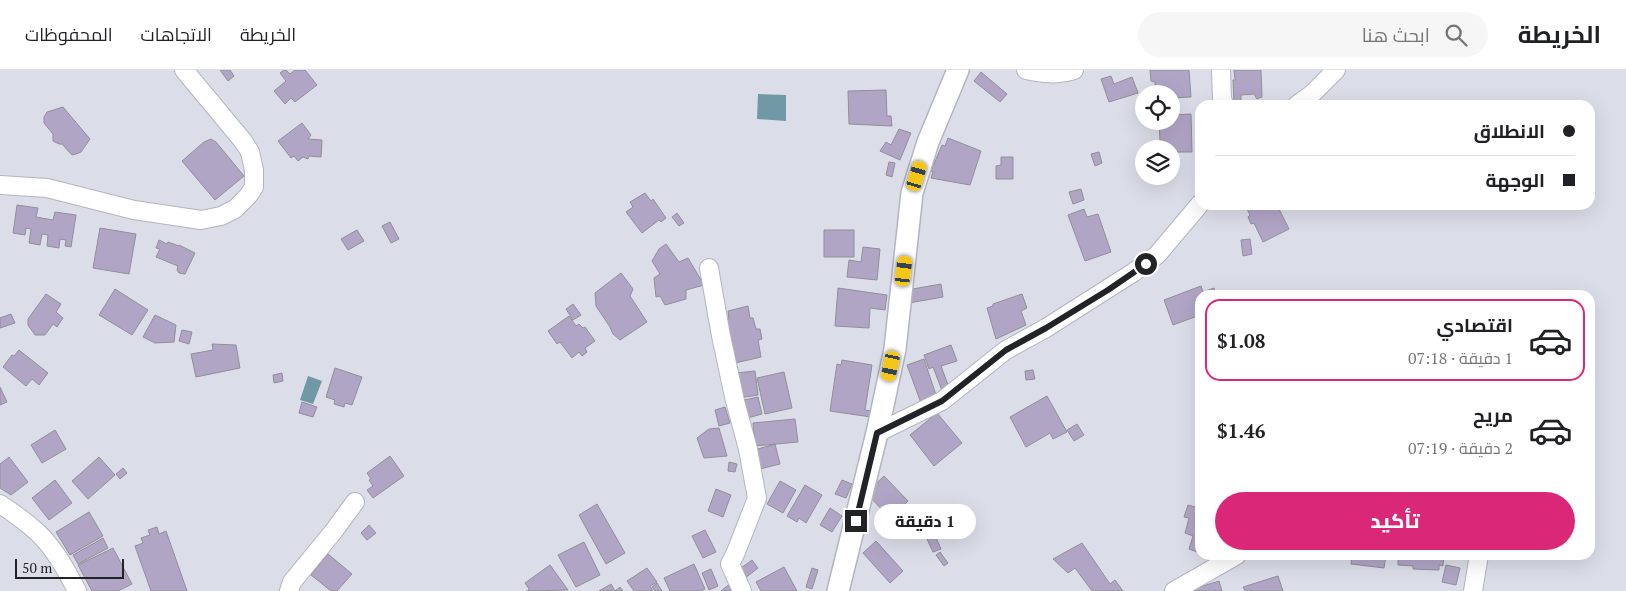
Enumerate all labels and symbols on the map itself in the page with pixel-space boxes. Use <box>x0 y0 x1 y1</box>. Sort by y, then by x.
car <box>905 159 928 193</box>
route start <box>1135 253 1157 275</box>
car <box>894 255 913 287</box>
car <box>880 350 901 382</box>
callout: 1 دقيقة <box>874 504 976 538</box>
route end <box>845 510 867 532</box>
scale bar <box>15 556 124 579</box>

